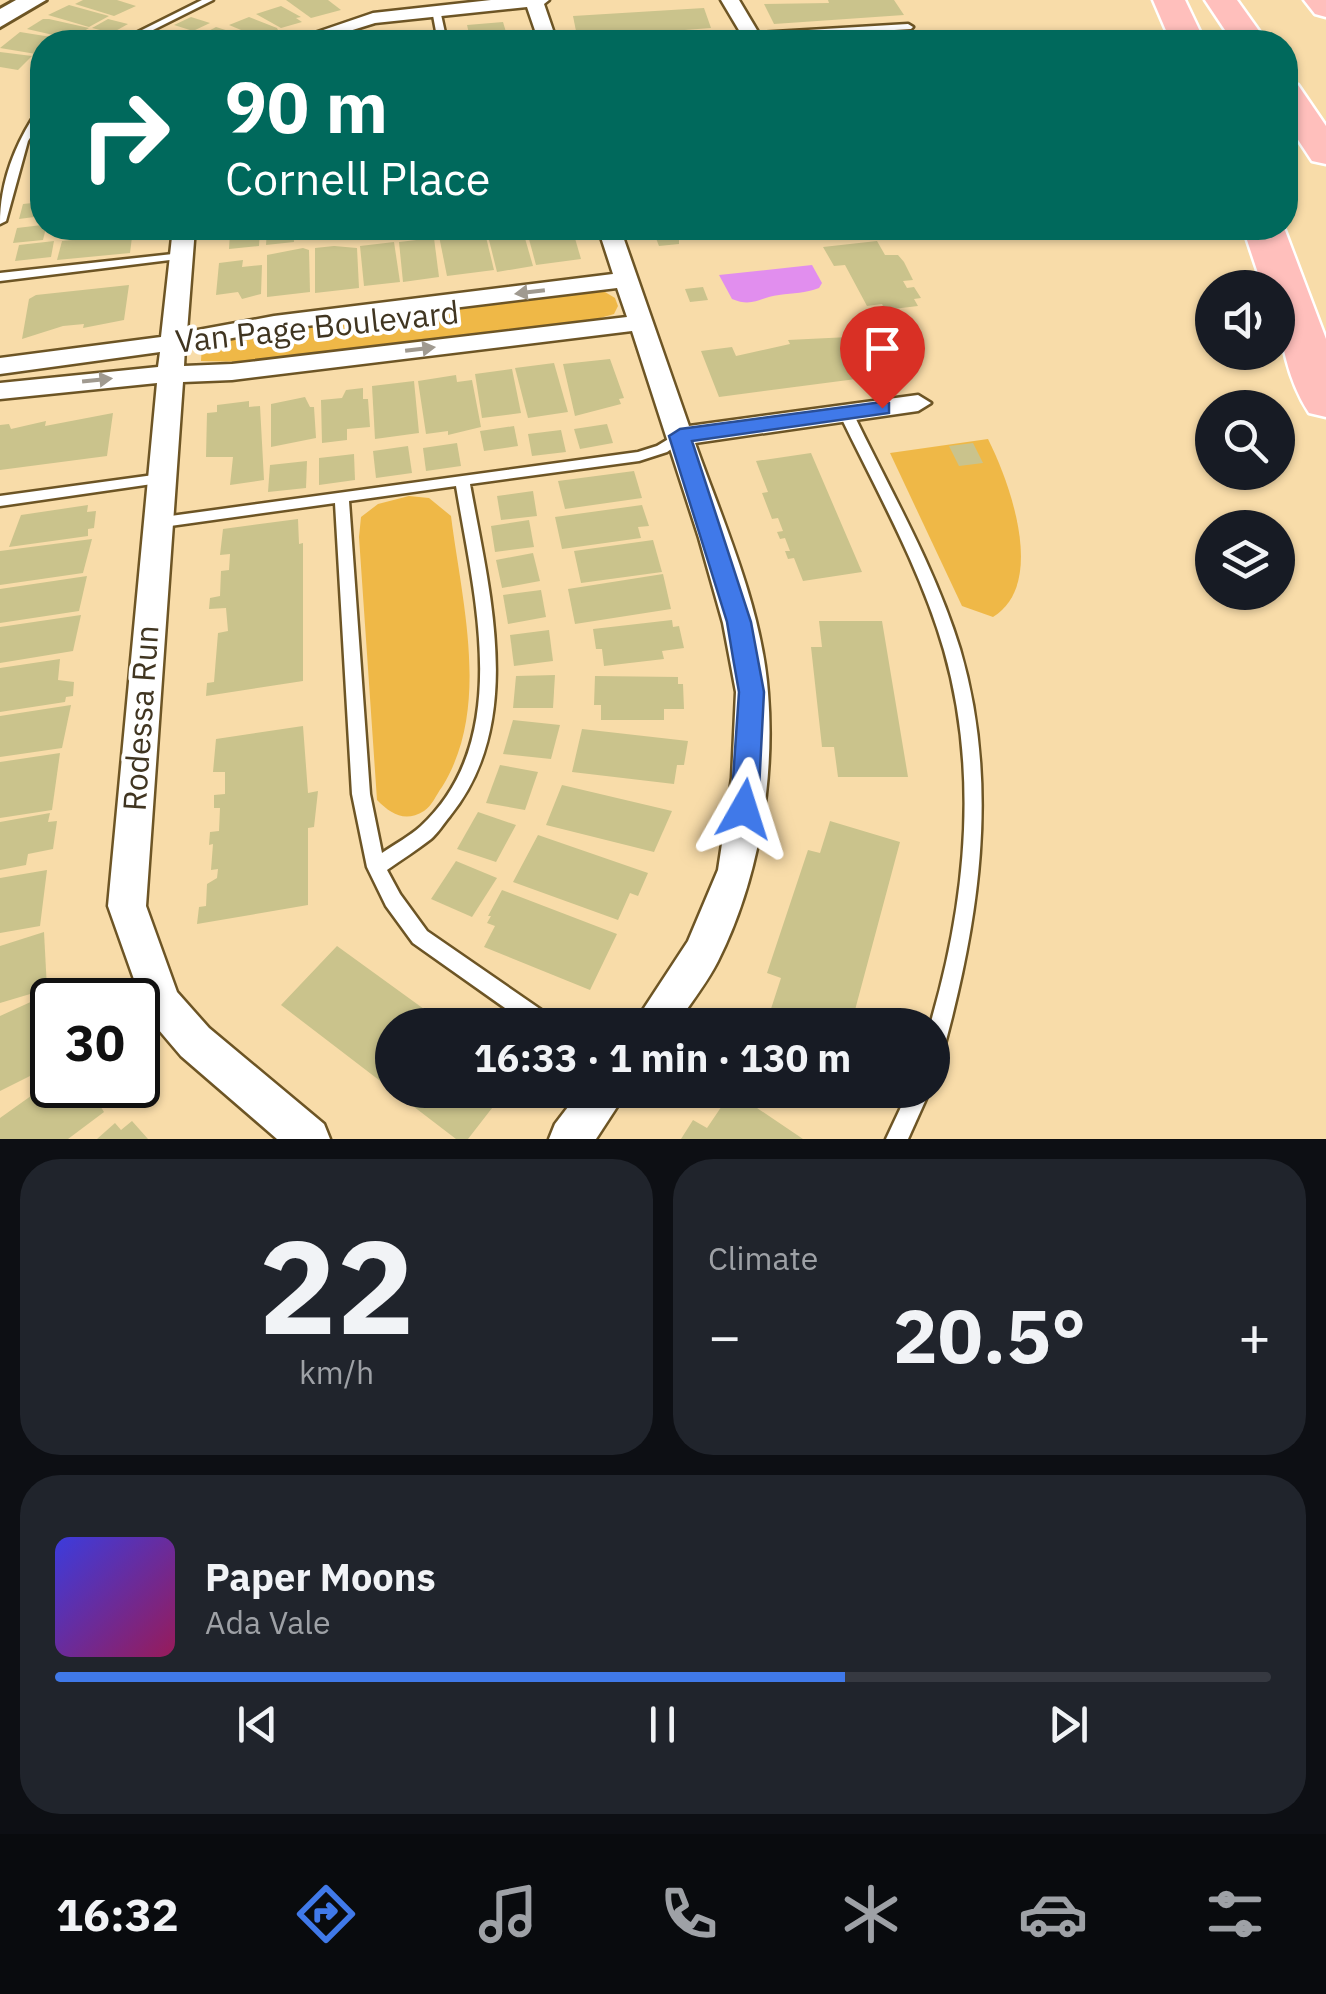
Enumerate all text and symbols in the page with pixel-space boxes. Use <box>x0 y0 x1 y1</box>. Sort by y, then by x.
text: 90 m <box>225 61 388 152</box>
icon: right <box>60 70 190 200</box>
text: Cornell Place <box>225 149 490 207</box>
map controls <box>1195 270 1295 610</box>
button: sound <box>1195 270 1295 370</box>
one-way arrow <box>513 284 545 300</box>
street label: Van Page Boulevard <box>173 290 461 362</box>
pin <box>840 306 925 409</box>
icon: arrive <box>855 321 910 376</box>
one-way arrow <box>405 341 436 357</box>
one-way arrow <box>81 372 113 388</box>
button: search <box>1195 390 1295 490</box>
button: layers <box>1195 510 1295 610</box>
street label: Rodessa Run <box>113 623 167 812</box>
position arrow <box>692 757 796 861</box>
speed limit sign: 30 <box>30 978 160 1108</box>
text: 16:33 · 1 min · 130 m <box>474 1033 851 1082</box>
text: 22 <box>258 1201 415 1370</box>
text: Climate <box>708 1237 818 1279</box>
text: 20.5° <box>893 1286 1086 1384</box>
text: − <box>708 1300 741 1371</box>
text: + <box>1238 1300 1271 1371</box>
text: km/h <box>299 1351 374 1393</box>
text: Paper Moons <box>205 1552 436 1601</box>
text: Ada Vale <box>205 1601 331 1643</box>
icon: previous <box>230 1697 285 1752</box>
icon: pause <box>635 1697 690 1752</box>
icon: next <box>1041 1697 1096 1752</box>
icon: directions <box>291 1879 361 1949</box>
icon: music <box>473 1879 543 1949</box>
icon: phone <box>654 1879 724 1949</box>
icon: climate <box>836 1879 906 1949</box>
icon: car <box>1018 1879 1088 1949</box>
icon: filters <box>1200 1879 1270 1949</box>
text: 16:32 <box>56 1885 179 1943</box>

